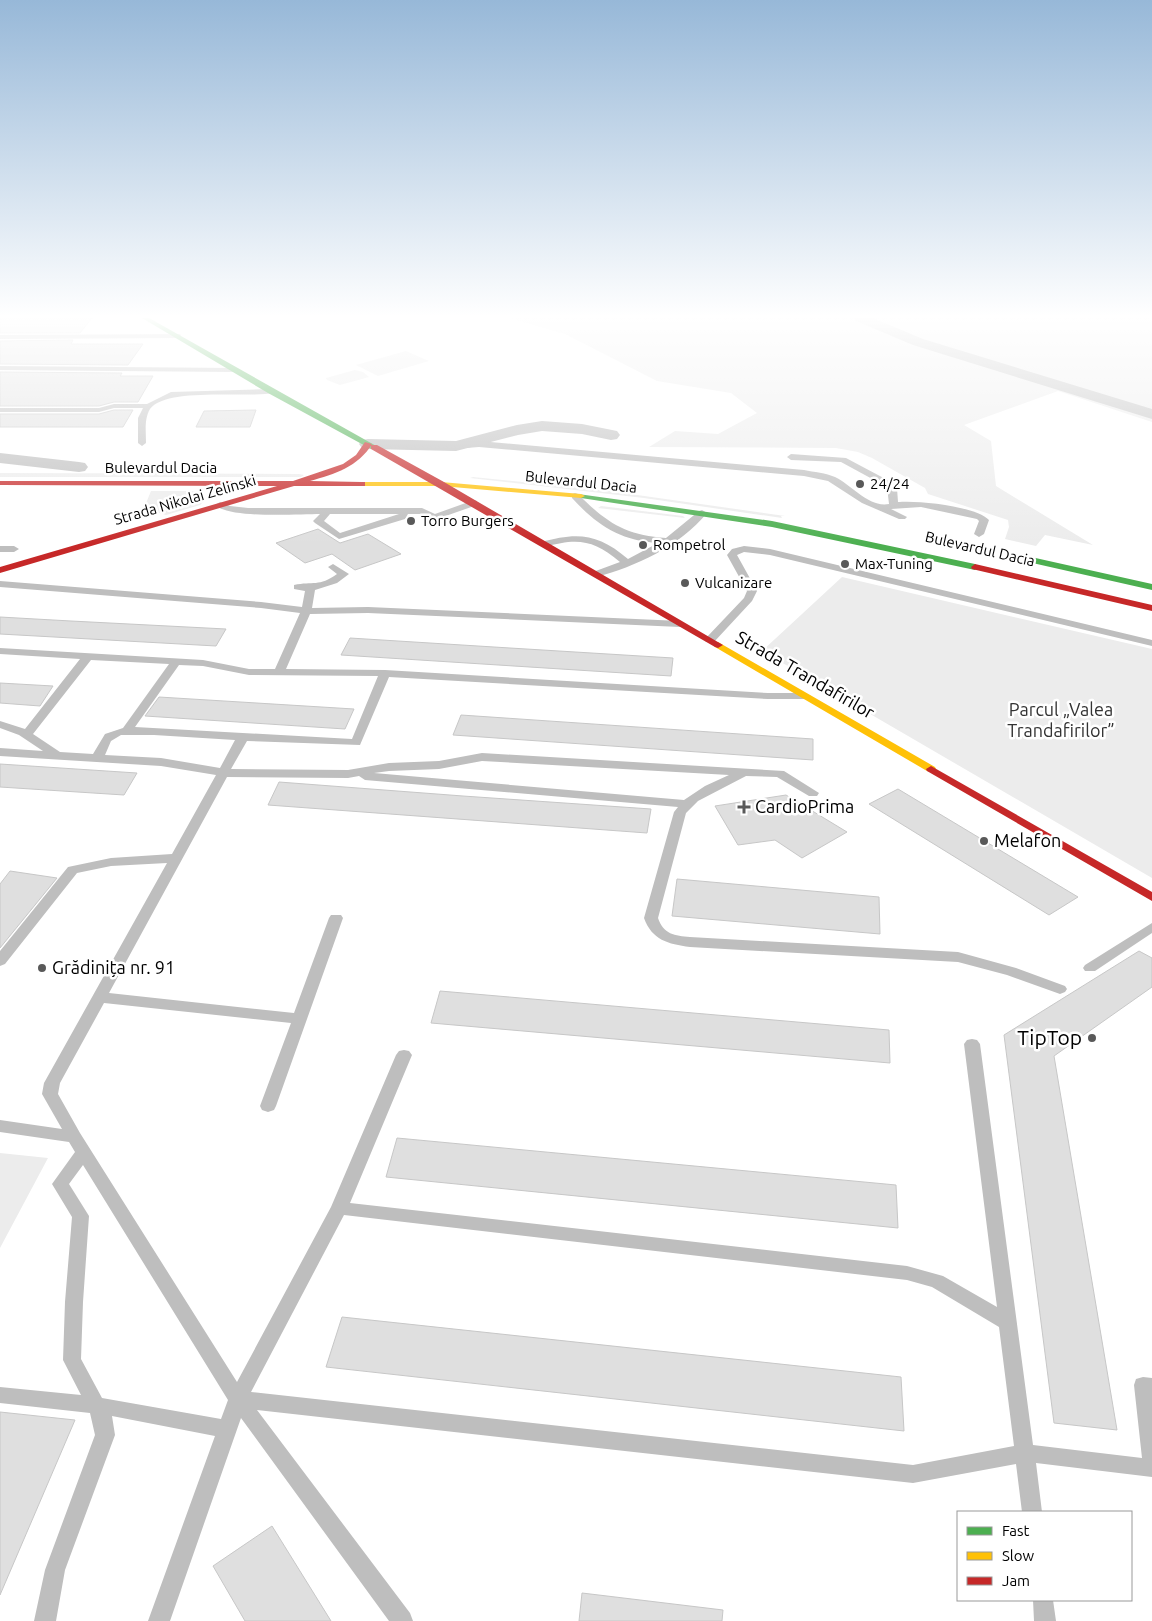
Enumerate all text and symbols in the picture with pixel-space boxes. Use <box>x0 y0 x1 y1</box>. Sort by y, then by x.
street label: Bulevardul Dacia <box>105 459 217 476</box>
street label: Bulevardul Dacia <box>524 467 638 496</box>
street label: Strada Nikolai Zelinski <box>112 471 258 528</box>
place label: 24/24 <box>870 475 909 492</box>
marker: 24/24 <box>854 478 866 490</box>
place label: Torro Burgers <box>421 512 514 529</box>
marker: Torro Burgers <box>405 515 417 527</box>
street label: Bulevardul Dacia <box>923 528 1037 569</box>
place label: Rompetrol <box>653 536 725 553</box>
marker: Rompetrol <box>637 539 649 551</box>
place label: Max-Tuning <box>855 555 933 572</box>
marker: Max-Tuning <box>839 558 851 570</box>
place label: Vulcanizare <box>695 574 772 591</box>
marker: Vulcanizare <box>679 577 691 589</box>
street label: Strada Trandafirilor <box>733 626 878 722</box>
park label: Parcul „Valea Trandafirilor” <box>1007 699 1115 740</box>
place label: CardioPrima <box>755 796 854 816</box>
marker: CardioPrima <box>737 800 751 814</box>
place label: Melafon <box>994 830 1061 850</box>
marker: Melafon <box>978 835 990 847</box>
place label: Grădinița nr. 91 <box>52 957 175 977</box>
marker: Grădinița nr. 91 <box>36 962 48 974</box>
place label: TipTop <box>1017 1025 1082 1049</box>
marker: TipTop <box>1086 1032 1098 1044</box>
legend <box>957 1511 1132 1601</box>
text: Fast <box>1002 1522 1030 1539</box>
text: Slow <box>1002 1547 1035 1564</box>
text: Jam <box>1002 1572 1030 1589</box>

